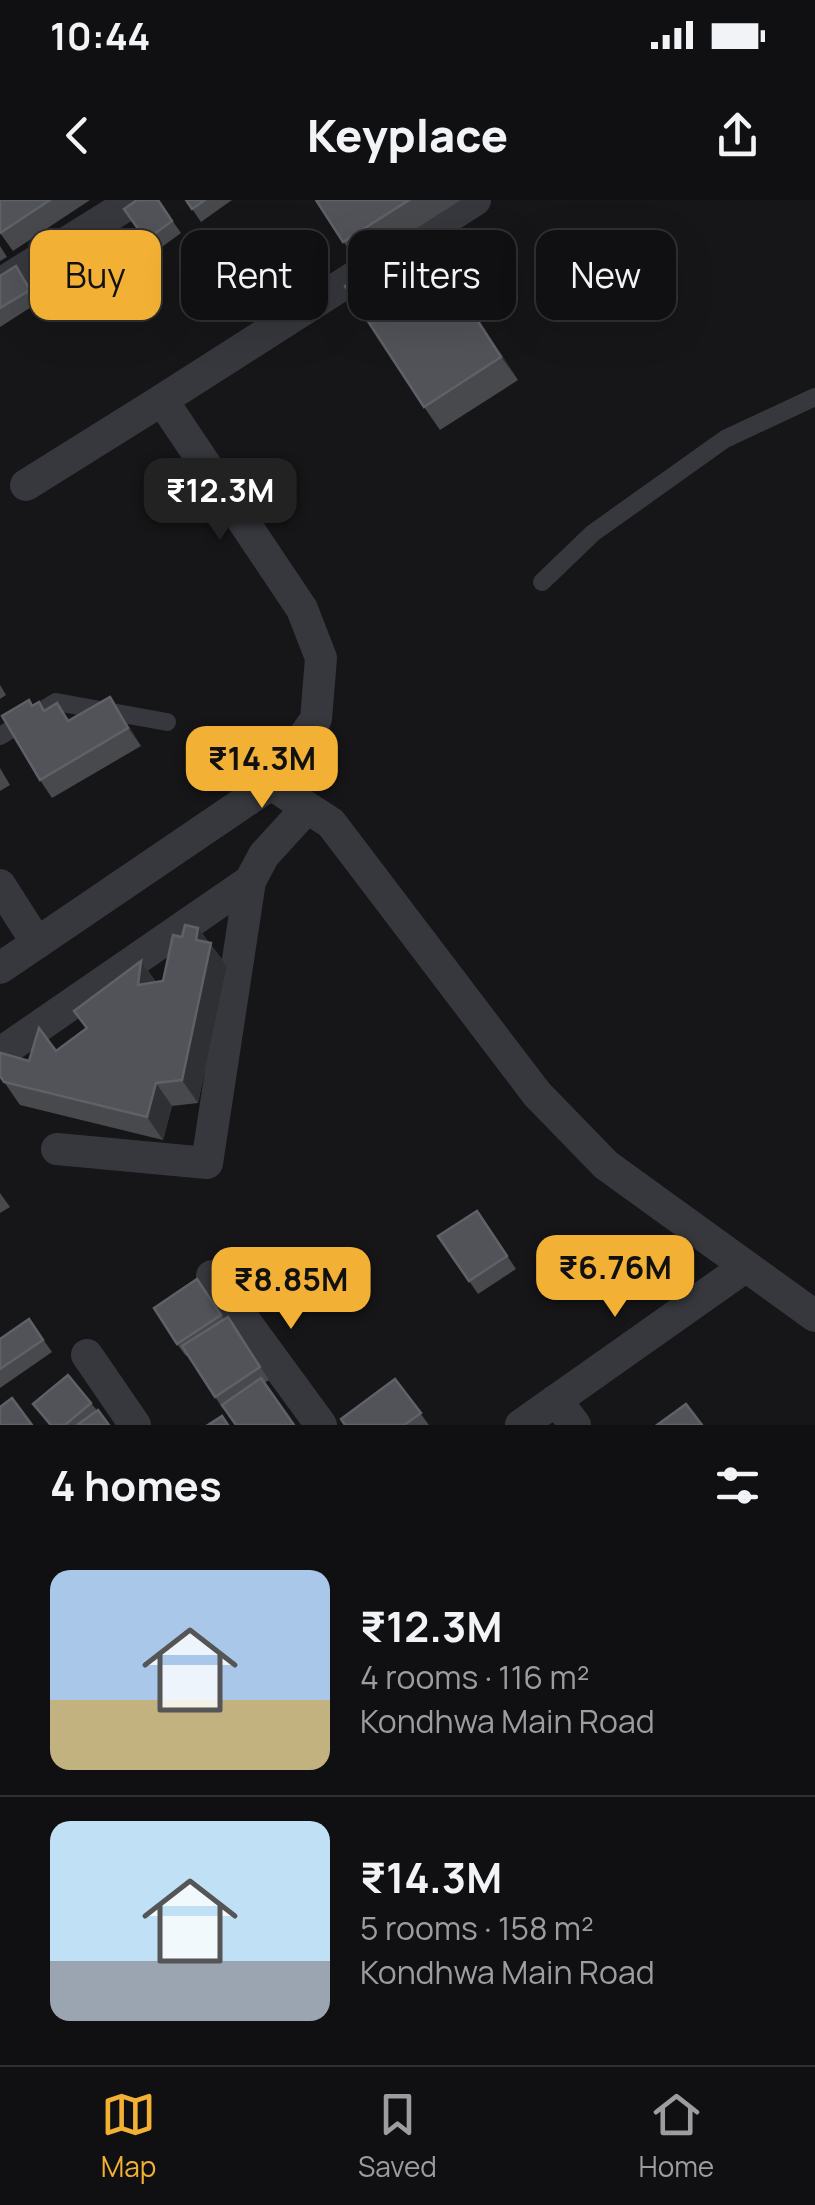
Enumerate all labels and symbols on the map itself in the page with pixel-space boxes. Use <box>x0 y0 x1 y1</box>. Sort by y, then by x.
pin: ₹12.3M <box>139 458 301 543</box>
pin: ₹14.3M <box>181 726 343 811</box>
pin: ₹6.76M <box>534 1235 696 1320</box>
pin: ₹8.85M <box>210 1247 372 1332</box>

